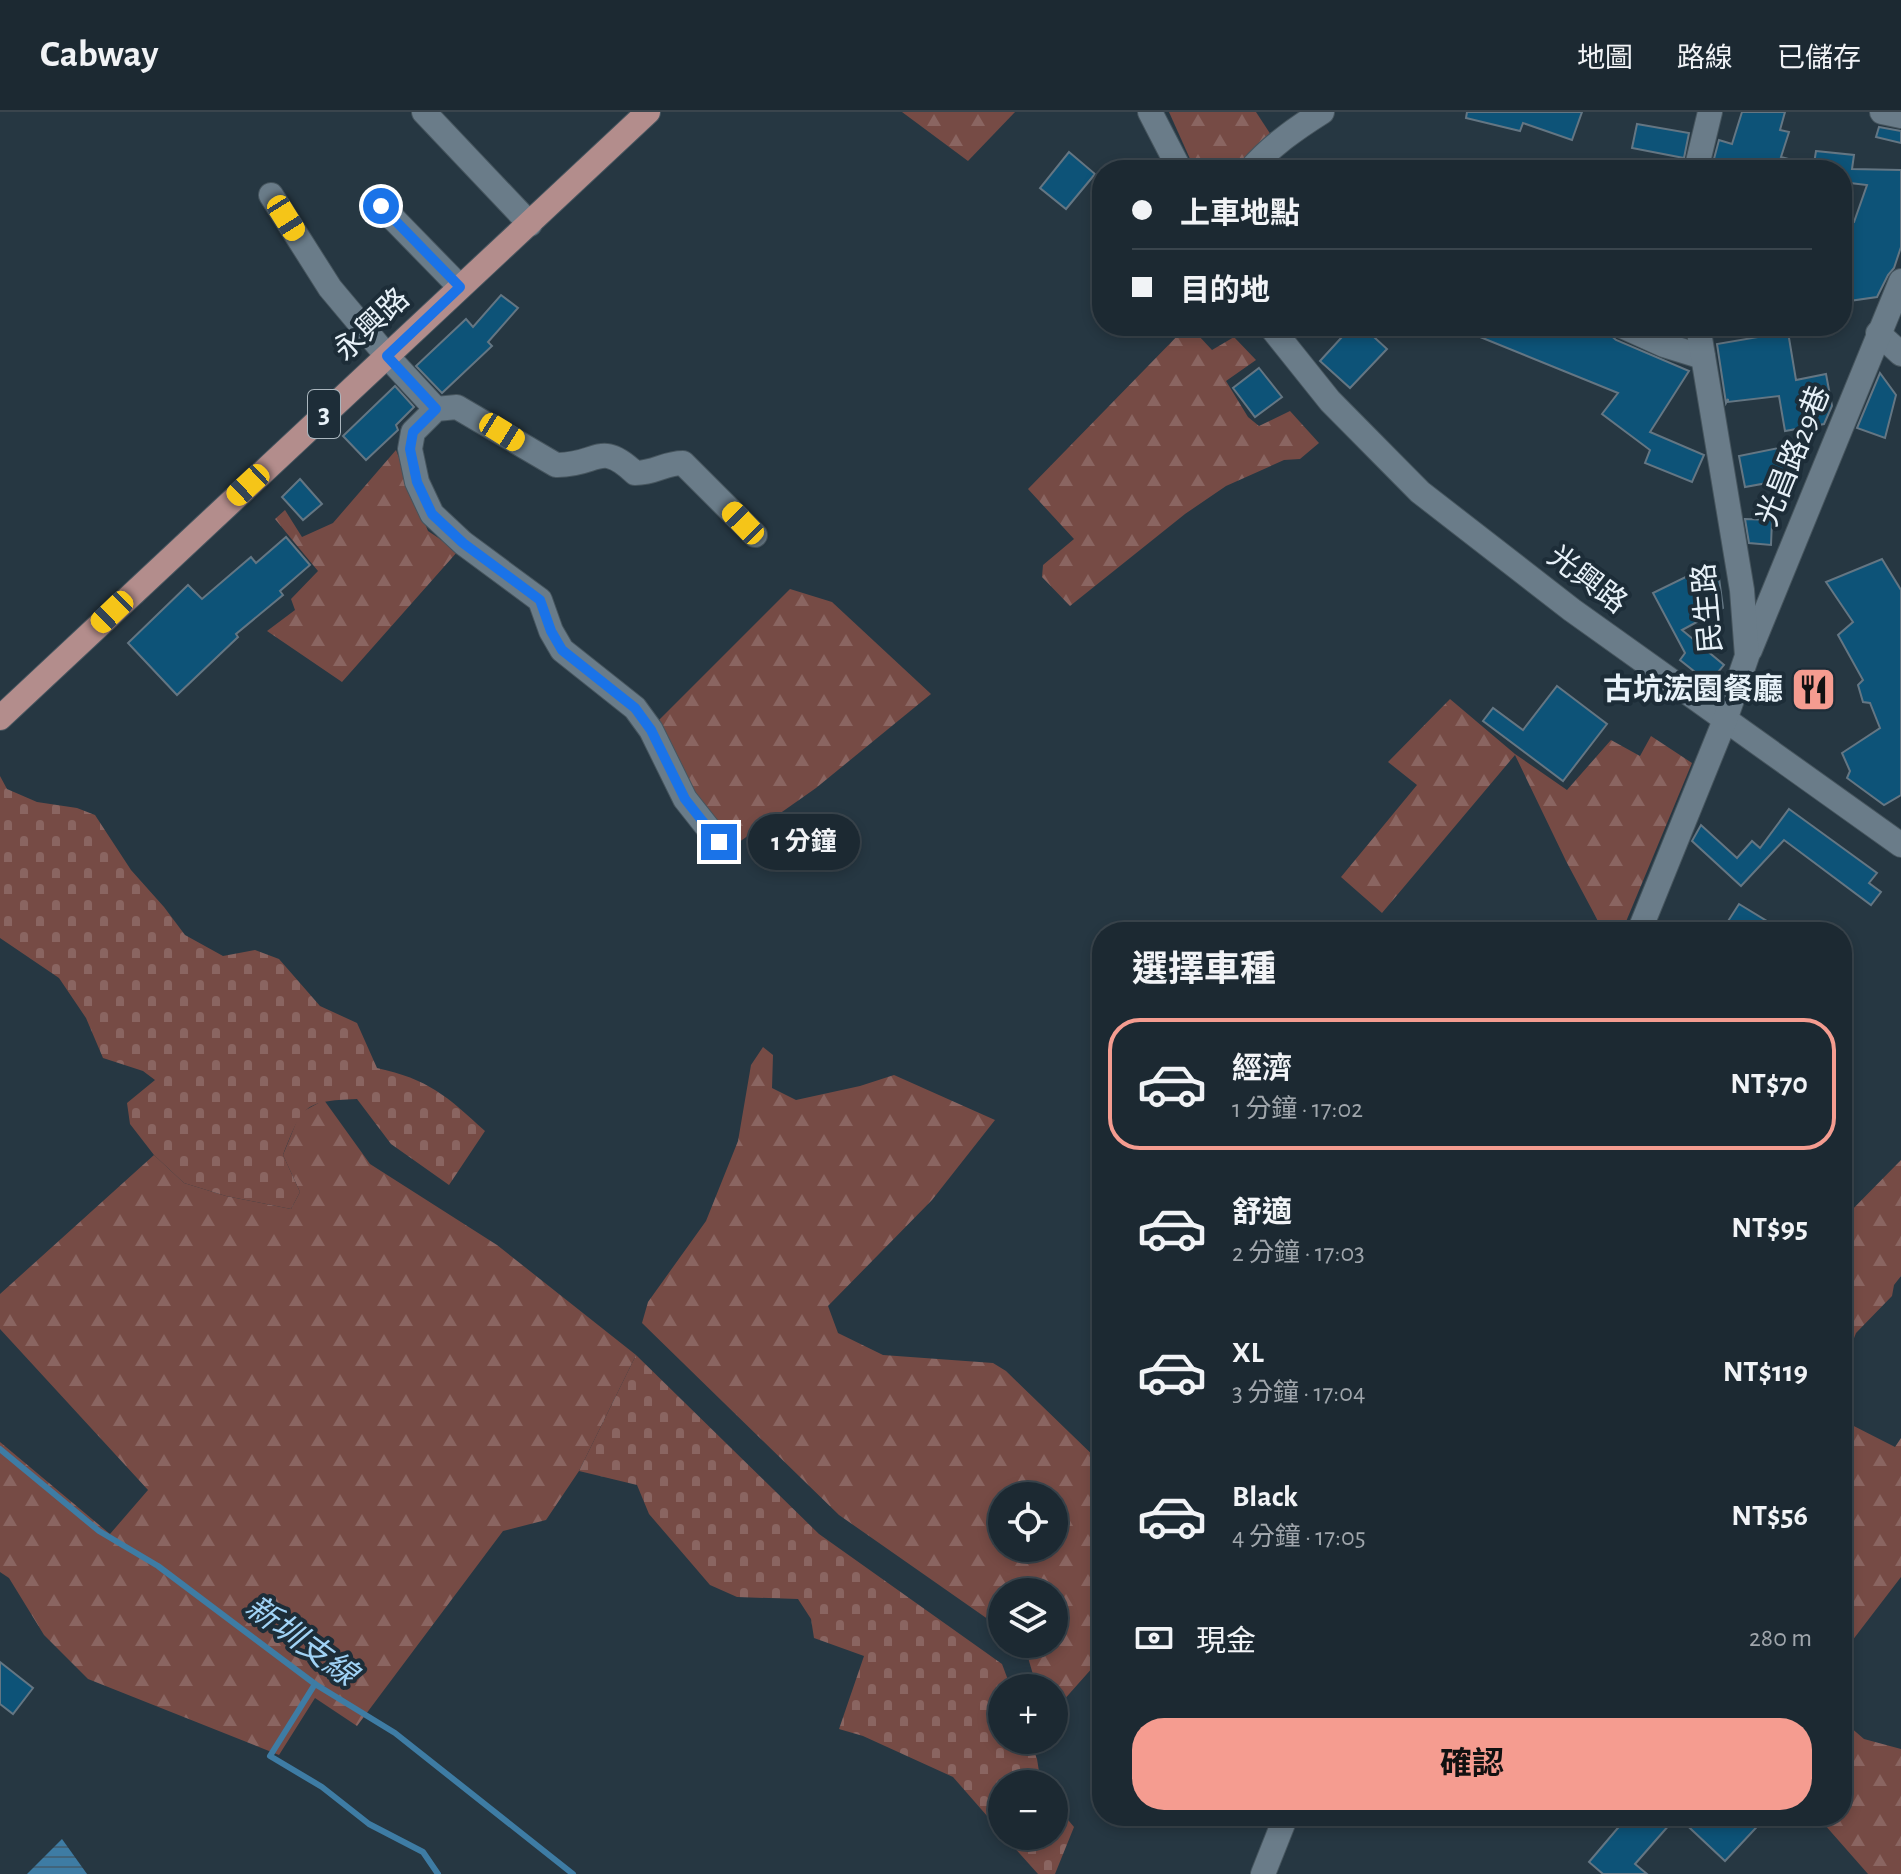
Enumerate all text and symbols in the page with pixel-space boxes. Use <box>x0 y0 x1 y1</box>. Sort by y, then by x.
text: Cabway <box>40 36 158 74</box>
text: 地圖 <box>1577 45 1633 73</box>
text: 路線 <box>1677 45 1733 73</box>
text: 已儲存 <box>1777 45 1861 73</box>
route start <box>363 188 399 224</box>
car <box>263 191 309 245</box>
text: 上車地點 <box>1180 199 1300 229</box>
text: 目的地 <box>1180 276 1270 306</box>
street label: 永興路 <box>327 282 415 367</box>
street label: 光昌路29巷 <box>1751 381 1836 530</box>
road number: 3 <box>308 390 340 438</box>
car <box>475 409 529 455</box>
car <box>222 460 274 510</box>
car <box>718 497 768 549</box>
street label: 光興路 <box>1542 539 1633 619</box>
street label: 民生路 <box>1687 562 1727 654</box>
car <box>86 587 138 637</box>
restaurant icon: 古坑浤園餐廳 <box>1790 666 1838 714</box>
place label: 古坑浤園餐廳 <box>1603 672 1783 705</box>
callout: 1 分鐘 <box>747 814 859 870</box>
route end <box>701 824 737 860</box>
text: 1 分鐘 <box>771 829 837 855</box>
text: 選擇車種 <box>1132 952 1276 988</box>
icon: car <box>1136 1048 1208 1120</box>
text: 經濟 <box>1232 1054 1292 1084</box>
text: NT$70 <box>1730 1069 1808 1099</box>
text: 1 分鐘 · 17:02 <box>1232 1096 1363 1122</box>
icon: car <box>1136 1192 1208 1264</box>
text: 舒適 <box>1232 1198 1292 1228</box>
text: NT$95 <box>1731 1213 1808 1243</box>
text: 2 分鐘 · 17:03 <box>1232 1240 1365 1266</box>
icon: car <box>1136 1336 1208 1408</box>
text: XL <box>1232 1338 1264 1368</box>
text: NT$119 <box>1723 1357 1808 1387</box>
text: 3 分鐘 · 17:04 <box>1232 1380 1366 1406</box>
icon: car <box>1136 1480 1208 1552</box>
map controls <box>988 1482 1068 1850</box>
button: locate <box>988 1482 1068 1562</box>
text: Black <box>1232 1482 1298 1512</box>
text: NT$56 <box>1731 1501 1808 1531</box>
text: 4 分鐘 · 17:05 <box>1232 1524 1366 1550</box>
button: layers <box>988 1578 1068 1658</box>
water label: 新圳支線 <box>240 1589 366 1693</box>
icon: cash <box>1132 1616 1176 1660</box>
text: 280 m <box>1749 1625 1812 1651</box>
text: 現金 <box>1196 1627 1256 1657</box>
button: + <box>988 1674 1068 1754</box>
button: 確認 <box>1132 1718 1812 1810</box>
button: − <box>988 1770 1068 1850</box>

